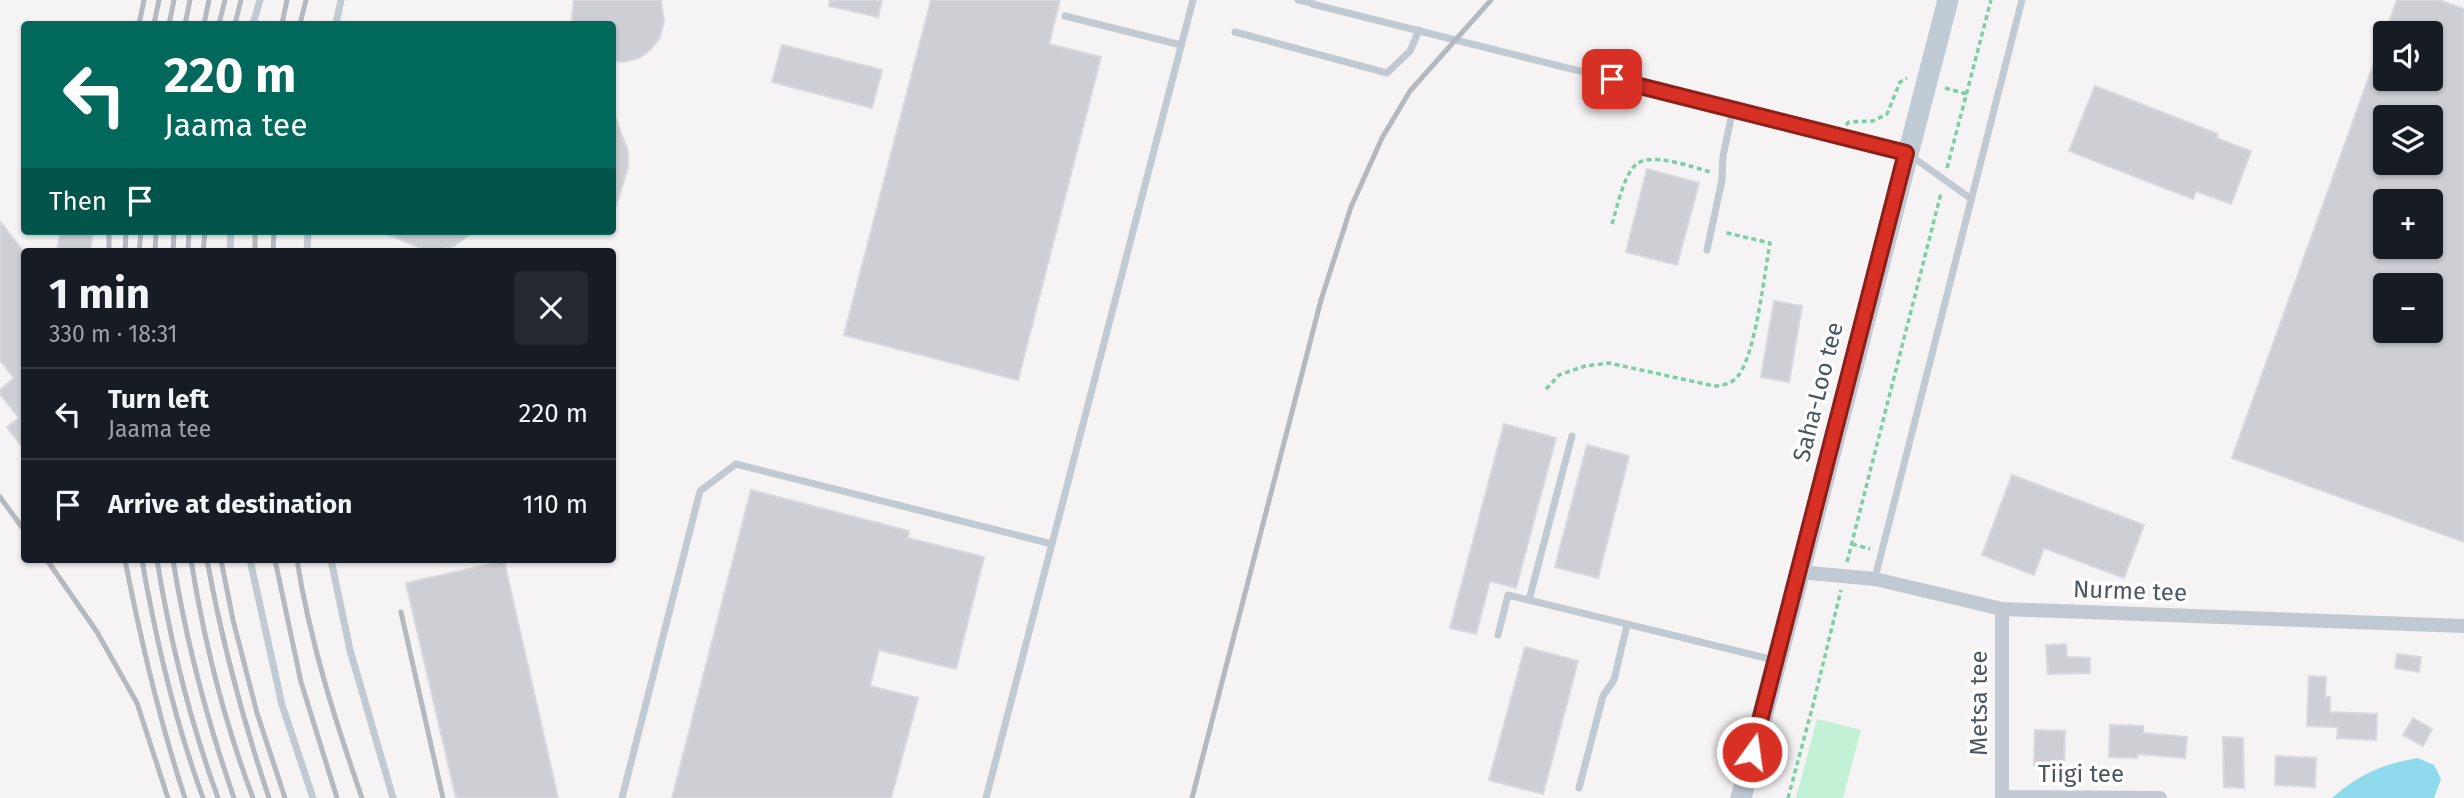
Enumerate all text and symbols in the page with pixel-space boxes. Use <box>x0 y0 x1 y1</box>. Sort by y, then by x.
map controls <box>2373 21 2443 343</box>
button: sound <box>2373 21 2443 91</box>
text: 220 m <box>164 46 296 105</box>
icon: left <box>49 49 140 140</box>
pin <box>1582 49 1642 109</box>
icon: arrive <box>1593 60 1631 98</box>
button: layers <box>2373 105 2443 175</box>
text: Jaama tee <box>164 106 308 144</box>
icon: arrive <box>121 182 159 220</box>
text: Then <box>49 186 107 217</box>
button: + <box>2373 189 2443 259</box>
text: 1 min <box>49 269 150 319</box>
button: close <box>514 271 588 345</box>
button: − <box>2373 273 2443 343</box>
street label: Saha-Loo tee <box>1787 319 1849 465</box>
text: 330 m · 18:31 <box>49 320 178 348</box>
text: Turn left <box>108 384 209 415</box>
icon: left <box>49 395 87 433</box>
text: 220 m <box>519 398 588 429</box>
text: Jaama tee <box>108 415 211 443</box>
icon: arrive <box>49 486 87 524</box>
text: Arrive at destination <box>108 489 352 520</box>
text: 110 m <box>522 489 588 520</box>
street label: Nurme tee <box>2072 575 2188 607</box>
street label: Metsa tee <box>1965 650 1993 756</box>
position arrow <box>1715 715 1789 789</box>
street label: Tiigi tee <box>2038 760 2124 788</box>

